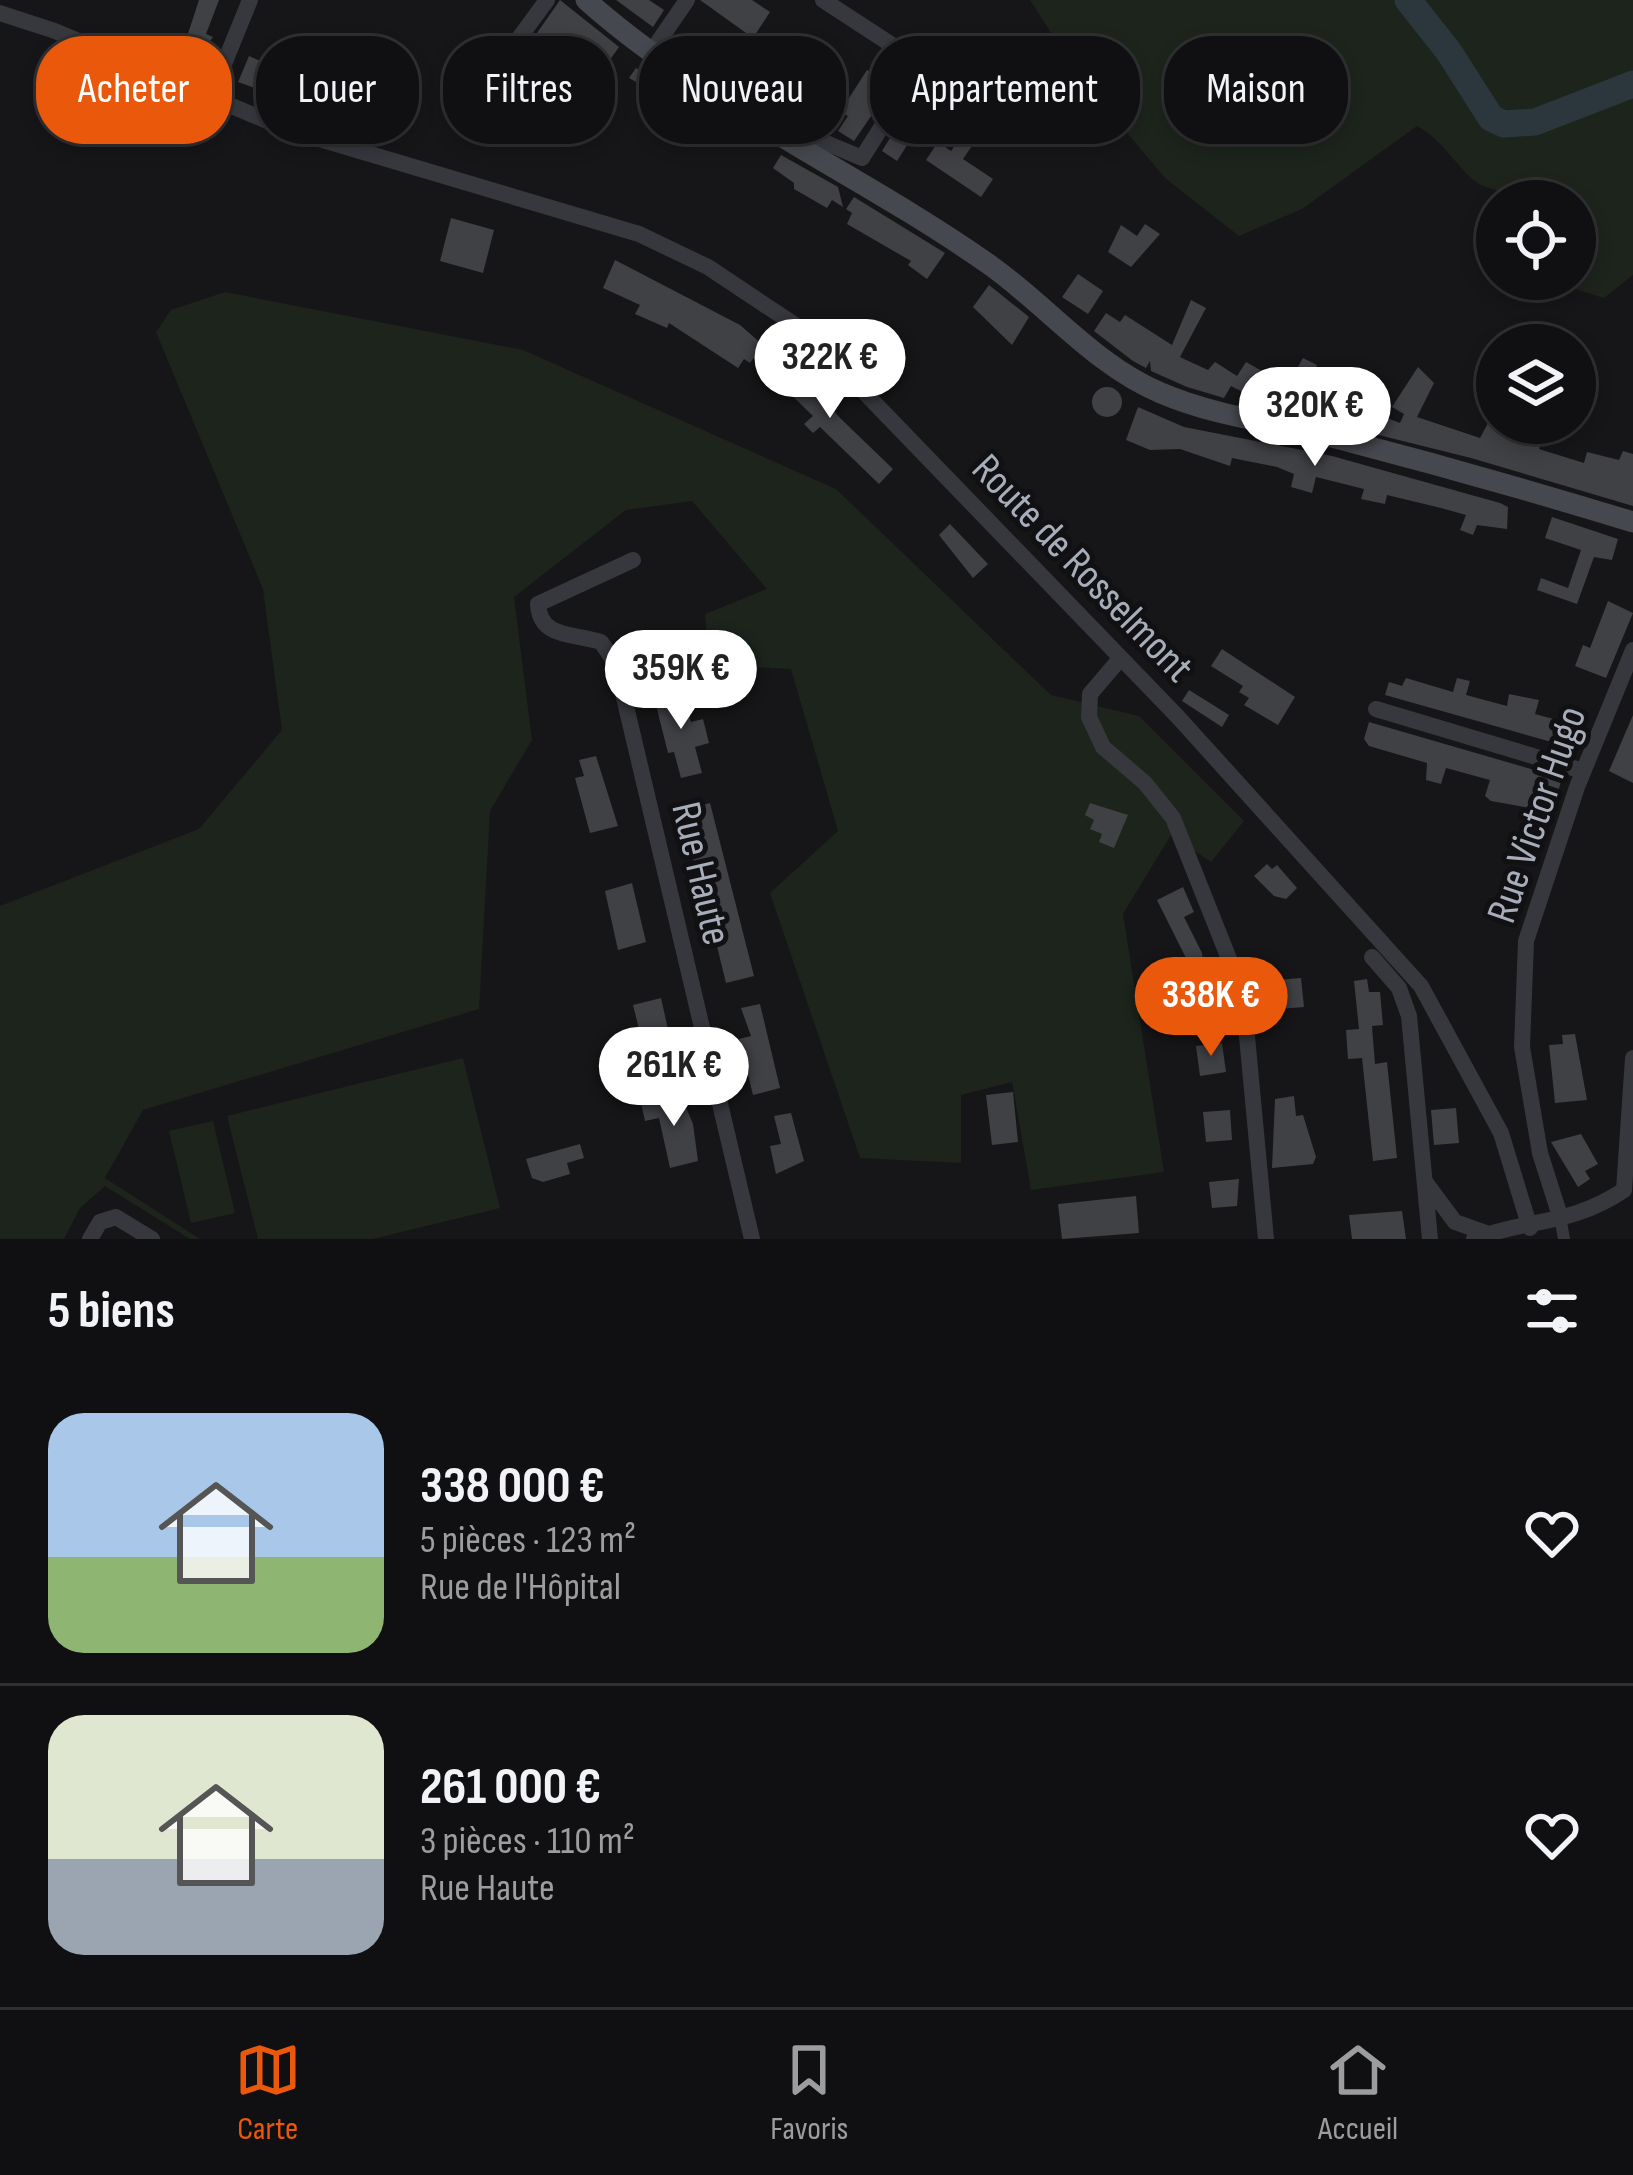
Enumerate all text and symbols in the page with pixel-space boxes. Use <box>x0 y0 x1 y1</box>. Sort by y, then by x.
chip: Acheter <box>36 36 232 144</box>
chip: Louer <box>256 36 419 144</box>
chip: Filtres <box>443 36 615 144</box>
chip: Nouveau <box>639 36 846 144</box>
chip: Appartement <box>870 36 1140 144</box>
chip: Maison <box>1164 36 1348 144</box>
map controls <box>1476 180 1596 444</box>
button: locate <box>1476 180 1596 300</box>
pin: 322K € <box>732 319 928 421</box>
button: layers <box>1476 324 1596 444</box>
text: 322K € <box>782 334 878 381</box>
pin: 320K € <box>1217 367 1413 469</box>
text: 320K € <box>1266 382 1364 429</box>
street label: Route de Rosselmont <box>961 444 1204 693</box>
pin: 359K € <box>583 630 779 732</box>
text: 359K € <box>632 645 730 692</box>
street label: Rue Victor Hugo <box>1477 700 1598 930</box>
street label: Rue Haute <box>659 797 742 950</box>
pin: 338K € <box>1113 957 1309 1059</box>
text: 338K € <box>1162 972 1260 1019</box>
pin: 261K € <box>576 1027 772 1129</box>
text: 261K € <box>626 1042 722 1089</box>
icon: filters <box>1519 1278 1585 1344</box>
text: 5 biens <box>48 1281 175 1342</box>
text: 338 000 € <box>420 1456 605 1517</box>
icon: home <box>144 1461 288 1605</box>
icon: heart <box>1519 1500 1585 1566</box>
text: 5 pièces · 123 m² <box>420 1517 636 1564</box>
text: Rue de l'Hôpital <box>420 1564 621 1611</box>
text: 261 000 € <box>420 1757 601 1818</box>
icon: home <box>144 1763 288 1907</box>
icon: heart <box>1519 1802 1585 1868</box>
text: 3 pièces · 110 m² <box>420 1818 635 1865</box>
text: Rue Haute <box>420 1865 555 1912</box>
tab: Carte <box>235 2037 301 2149</box>
tab: Favoris <box>770 2037 848 2149</box>
tab: Accueil <box>1318 2037 1398 2149</box>

